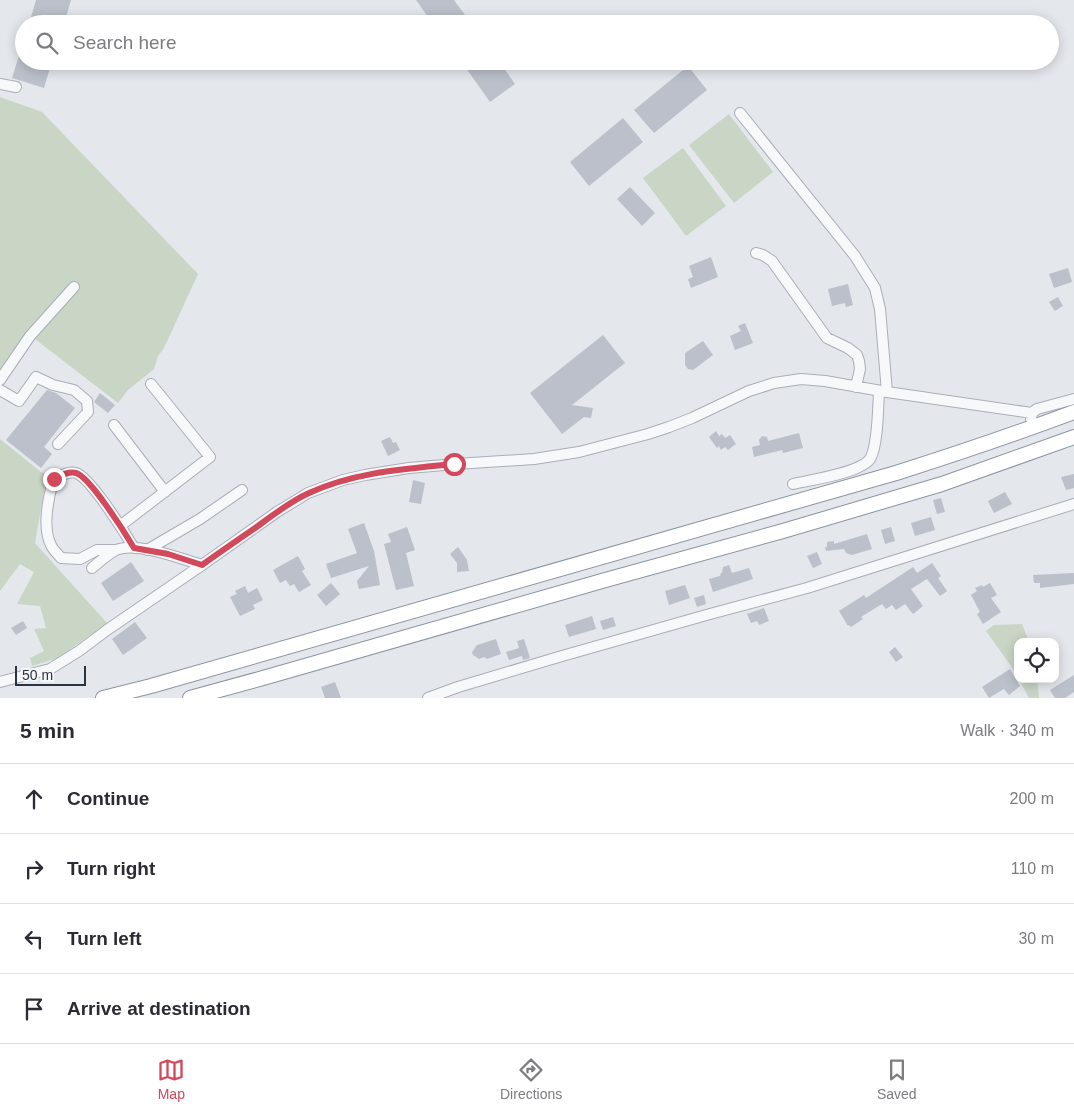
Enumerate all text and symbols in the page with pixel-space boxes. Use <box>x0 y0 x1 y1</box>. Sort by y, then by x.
search box <box>15 15 1059 70</box>
icon: search <box>33 29 61 57</box>
text: Search here <box>73 32 177 53</box>
route start <box>443 453 466 476</box>
route end <box>43 468 66 491</box>
map controls <box>1014 638 1059 683</box>
button: locate <box>1014 638 1059 683</box>
scale bar <box>15 663 86 686</box>
text: 50 m <box>22 667 53 683</box>
text: 5 min <box>20 719 75 742</box>
text: Walk · 340 m <box>960 722 1054 739</box>
icon: ahead <box>20 785 48 813</box>
text: Continue <box>67 788 149 809</box>
text: 200 m <box>1010 790 1054 807</box>
icon: right <box>20 855 48 883</box>
text: Turn right <box>67 858 155 879</box>
text: 110 m <box>1011 860 1054 877</box>
icon: left <box>20 925 48 953</box>
text: Turn left <box>67 928 142 949</box>
text: 30 m <box>1018 930 1054 947</box>
icon: arrive <box>20 995 48 1023</box>
text: Arrive at destination <box>67 998 251 1019</box>
tab: Map <box>157 1056 185 1102</box>
tab: Directions <box>500 1056 562 1102</box>
tab: Saved <box>877 1056 917 1102</box>

